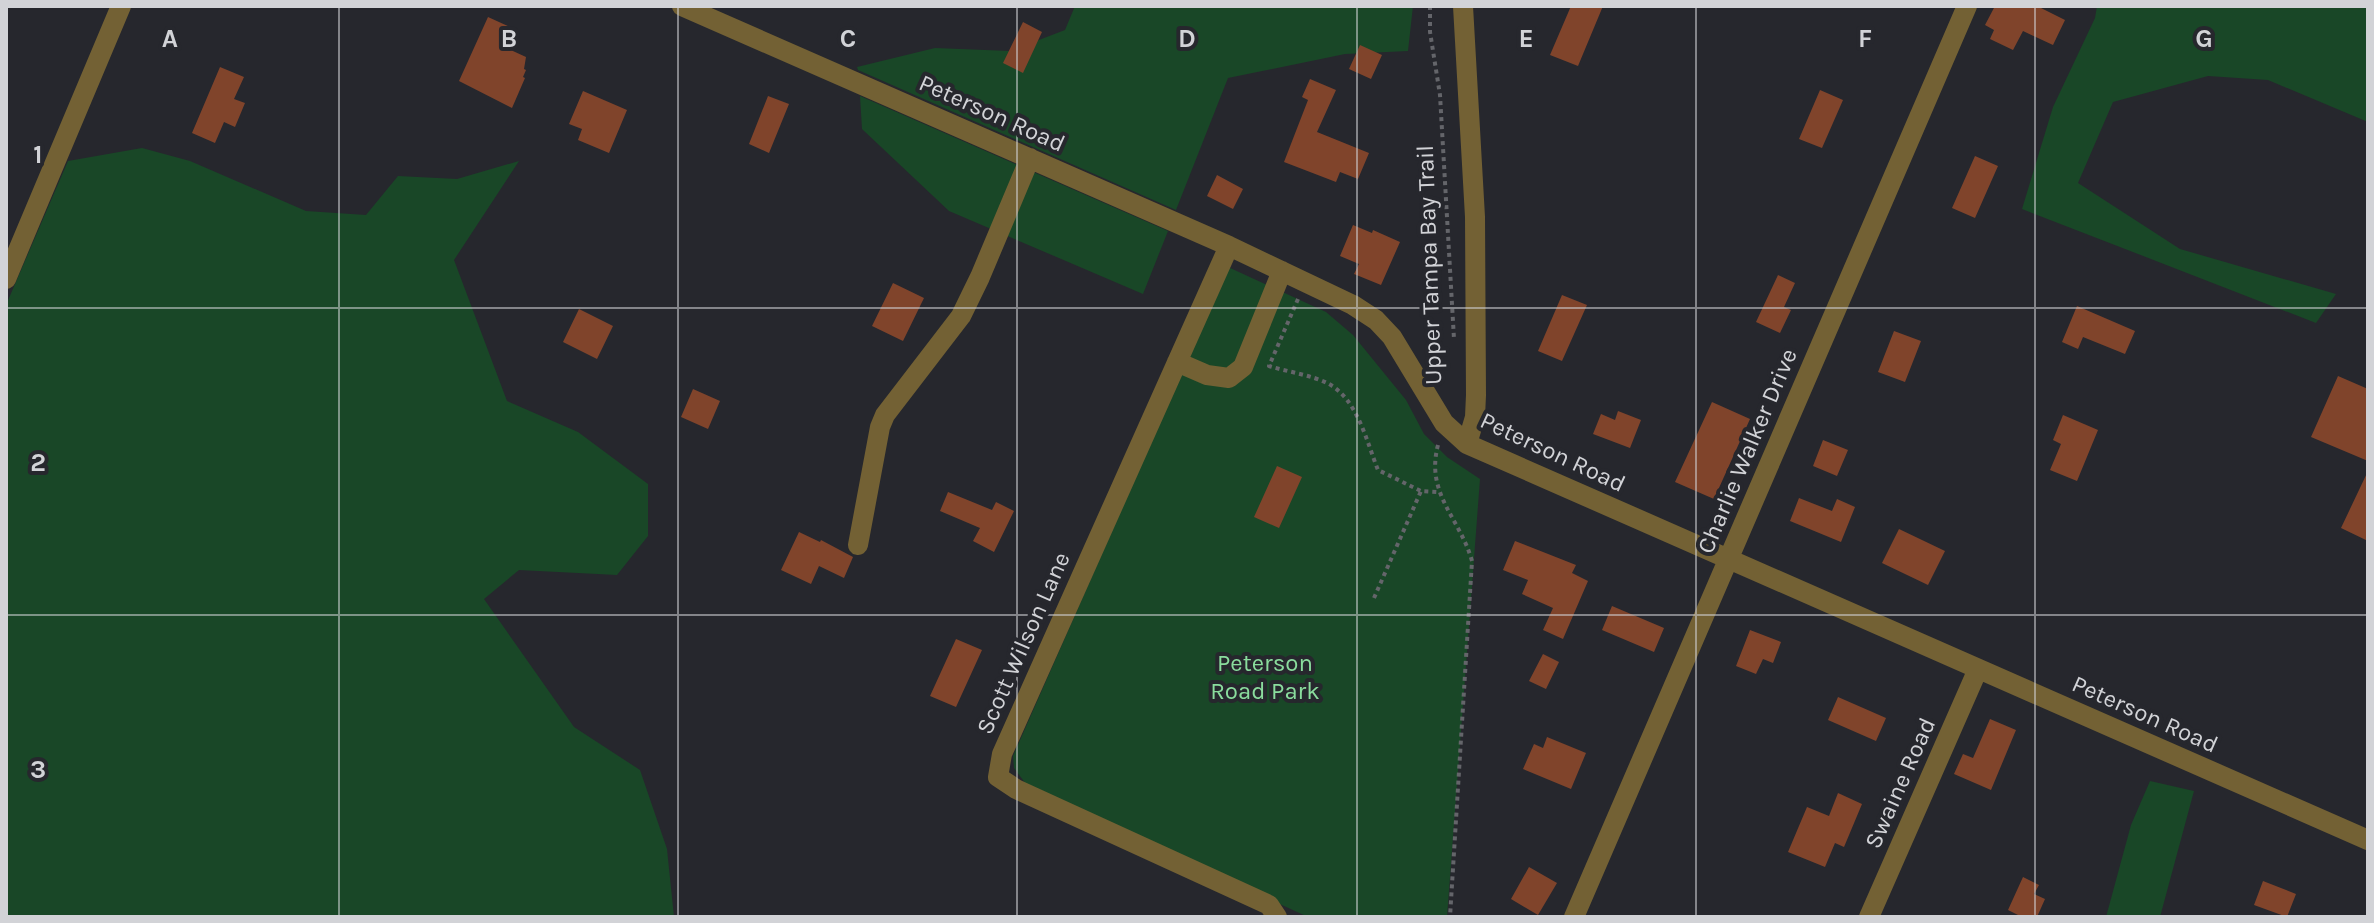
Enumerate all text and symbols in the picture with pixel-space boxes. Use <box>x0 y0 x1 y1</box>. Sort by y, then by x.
text: A <box>162 23 178 54</box>
text: B <box>501 23 517 54</box>
text: C <box>840 23 856 54</box>
text: D <box>1178 23 1196 54</box>
text: E <box>1518 23 1534 54</box>
text: F <box>1858 23 1872 54</box>
text: G <box>2195 23 2213 54</box>
street label: Peterson Road <box>915 68 1069 158</box>
text: 1 <box>33 139 43 170</box>
street label: Upper Tampa Bay Trail <box>1411 145 1447 385</box>
street label: Charlie Walker Drive <box>1691 344 1803 558</box>
street label: Peterson Road <box>1476 406 1630 498</box>
text: 2 <box>30 447 46 478</box>
street label: Scott Wilson Lane <box>970 548 1076 738</box>
park label: Peterson Road Park <box>1210 649 1320 705</box>
street label: Peterson Road <box>2068 669 2222 759</box>
street label: Swaine Road <box>1859 713 1941 853</box>
text: 3 <box>30 754 46 785</box>

